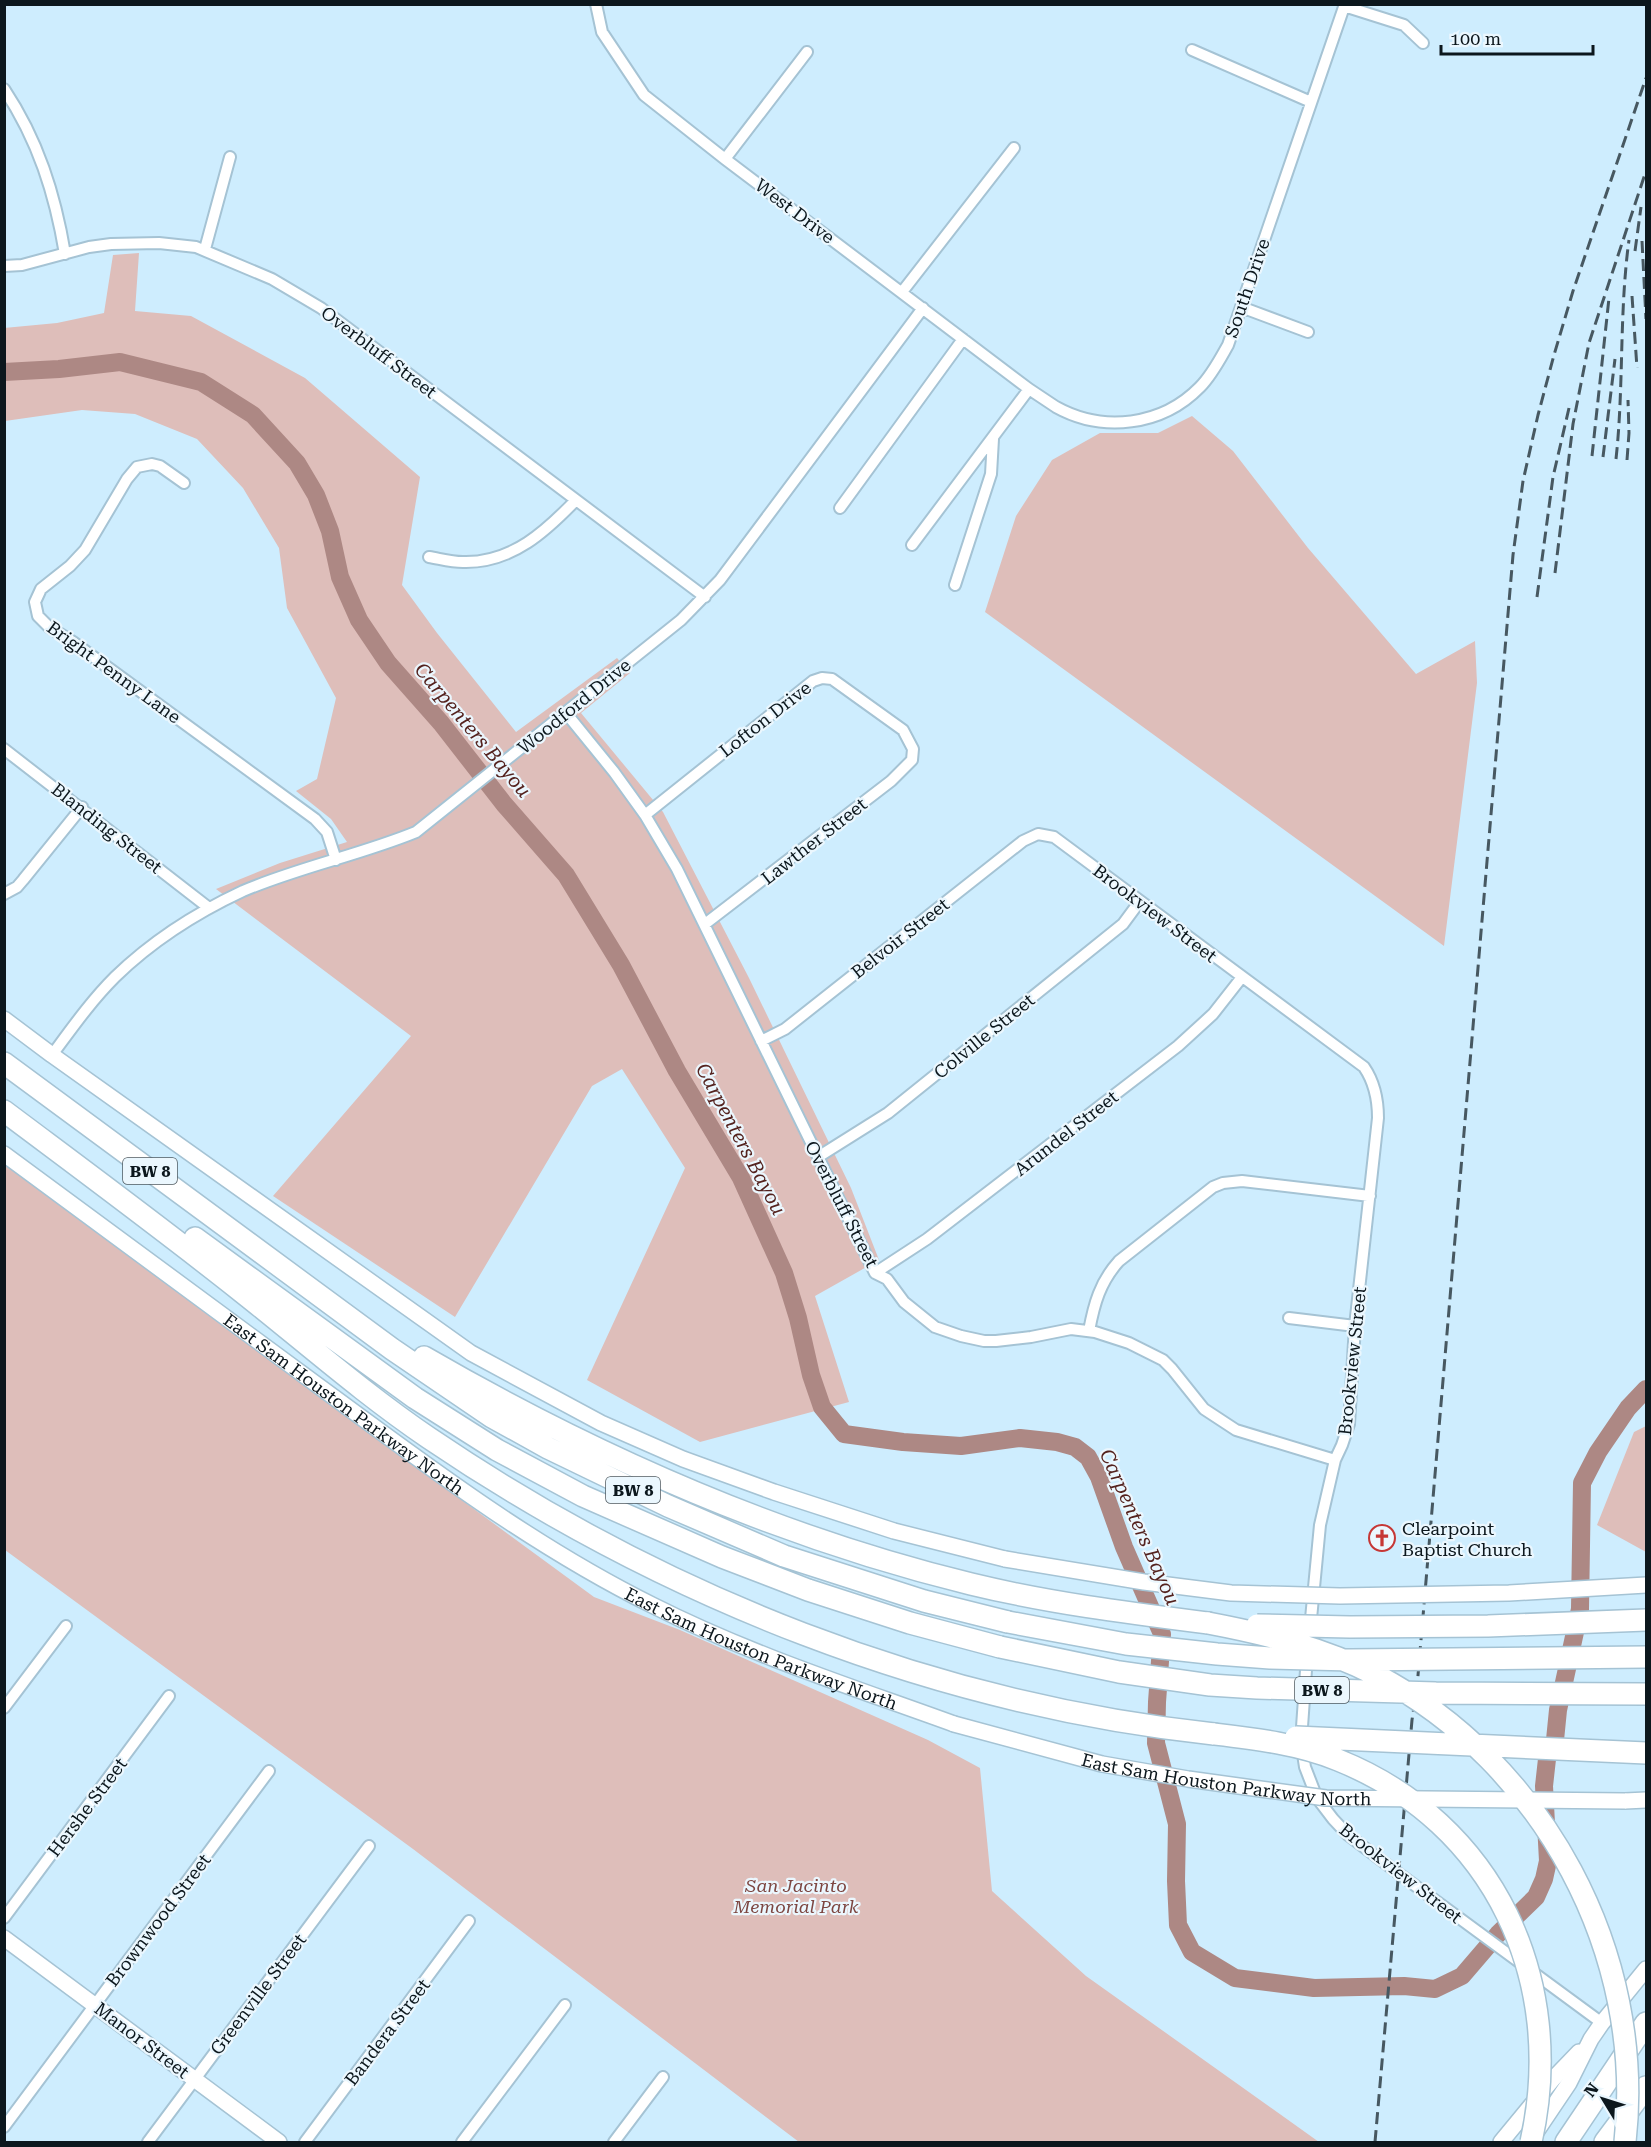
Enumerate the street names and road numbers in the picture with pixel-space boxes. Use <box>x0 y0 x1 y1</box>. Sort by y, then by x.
street label: West Drive <box>751 174 839 248</box>
street label: South Drive <box>1220 235 1274 340</box>
street label: Overbluff Street <box>317 302 441 402</box>
street label: Bright Penny Lane <box>43 616 185 728</box>
street label: Woodford Drive <box>513 654 635 758</box>
street label: Lofton Drive <box>715 677 815 761</box>
street label: Blanding Street <box>48 778 167 878</box>
street label: Lawther Street <box>757 793 871 889</box>
street label: Brookview Street <box>1089 860 1221 967</box>
street label: Belvoir Street <box>847 893 953 983</box>
street label: Colville Street <box>930 989 1039 1083</box>
street label: Arundel Street <box>1010 1086 1122 1180</box>
street label: Overbluff Street <box>801 1137 883 1271</box>
road number: BW 8 <box>123 1158 177 1184</box>
street label: Brookview Street <box>1334 1285 1370 1436</box>
street label: East Sam Houston Parkway North <box>220 1309 469 1499</box>
road number: BW 8 <box>606 1477 660 1503</box>
street label: East Sam Houston Parkway North <box>622 1583 901 1714</box>
road number: BW 8 <box>1295 1677 1349 1703</box>
street label: East Sam Houston Parkway North <box>1079 1748 1372 1809</box>
street label: Hershe Street <box>43 1753 131 1861</box>
street label: Brookview Street <box>1336 1819 1467 1927</box>
street label: Brownwood Street <box>101 1849 215 1990</box>
street label: Greenville Street <box>206 1929 310 2059</box>
street label: Bandera Street <box>340 1974 434 2089</box>
street label: Manor Street <box>91 1998 194 2083</box>

